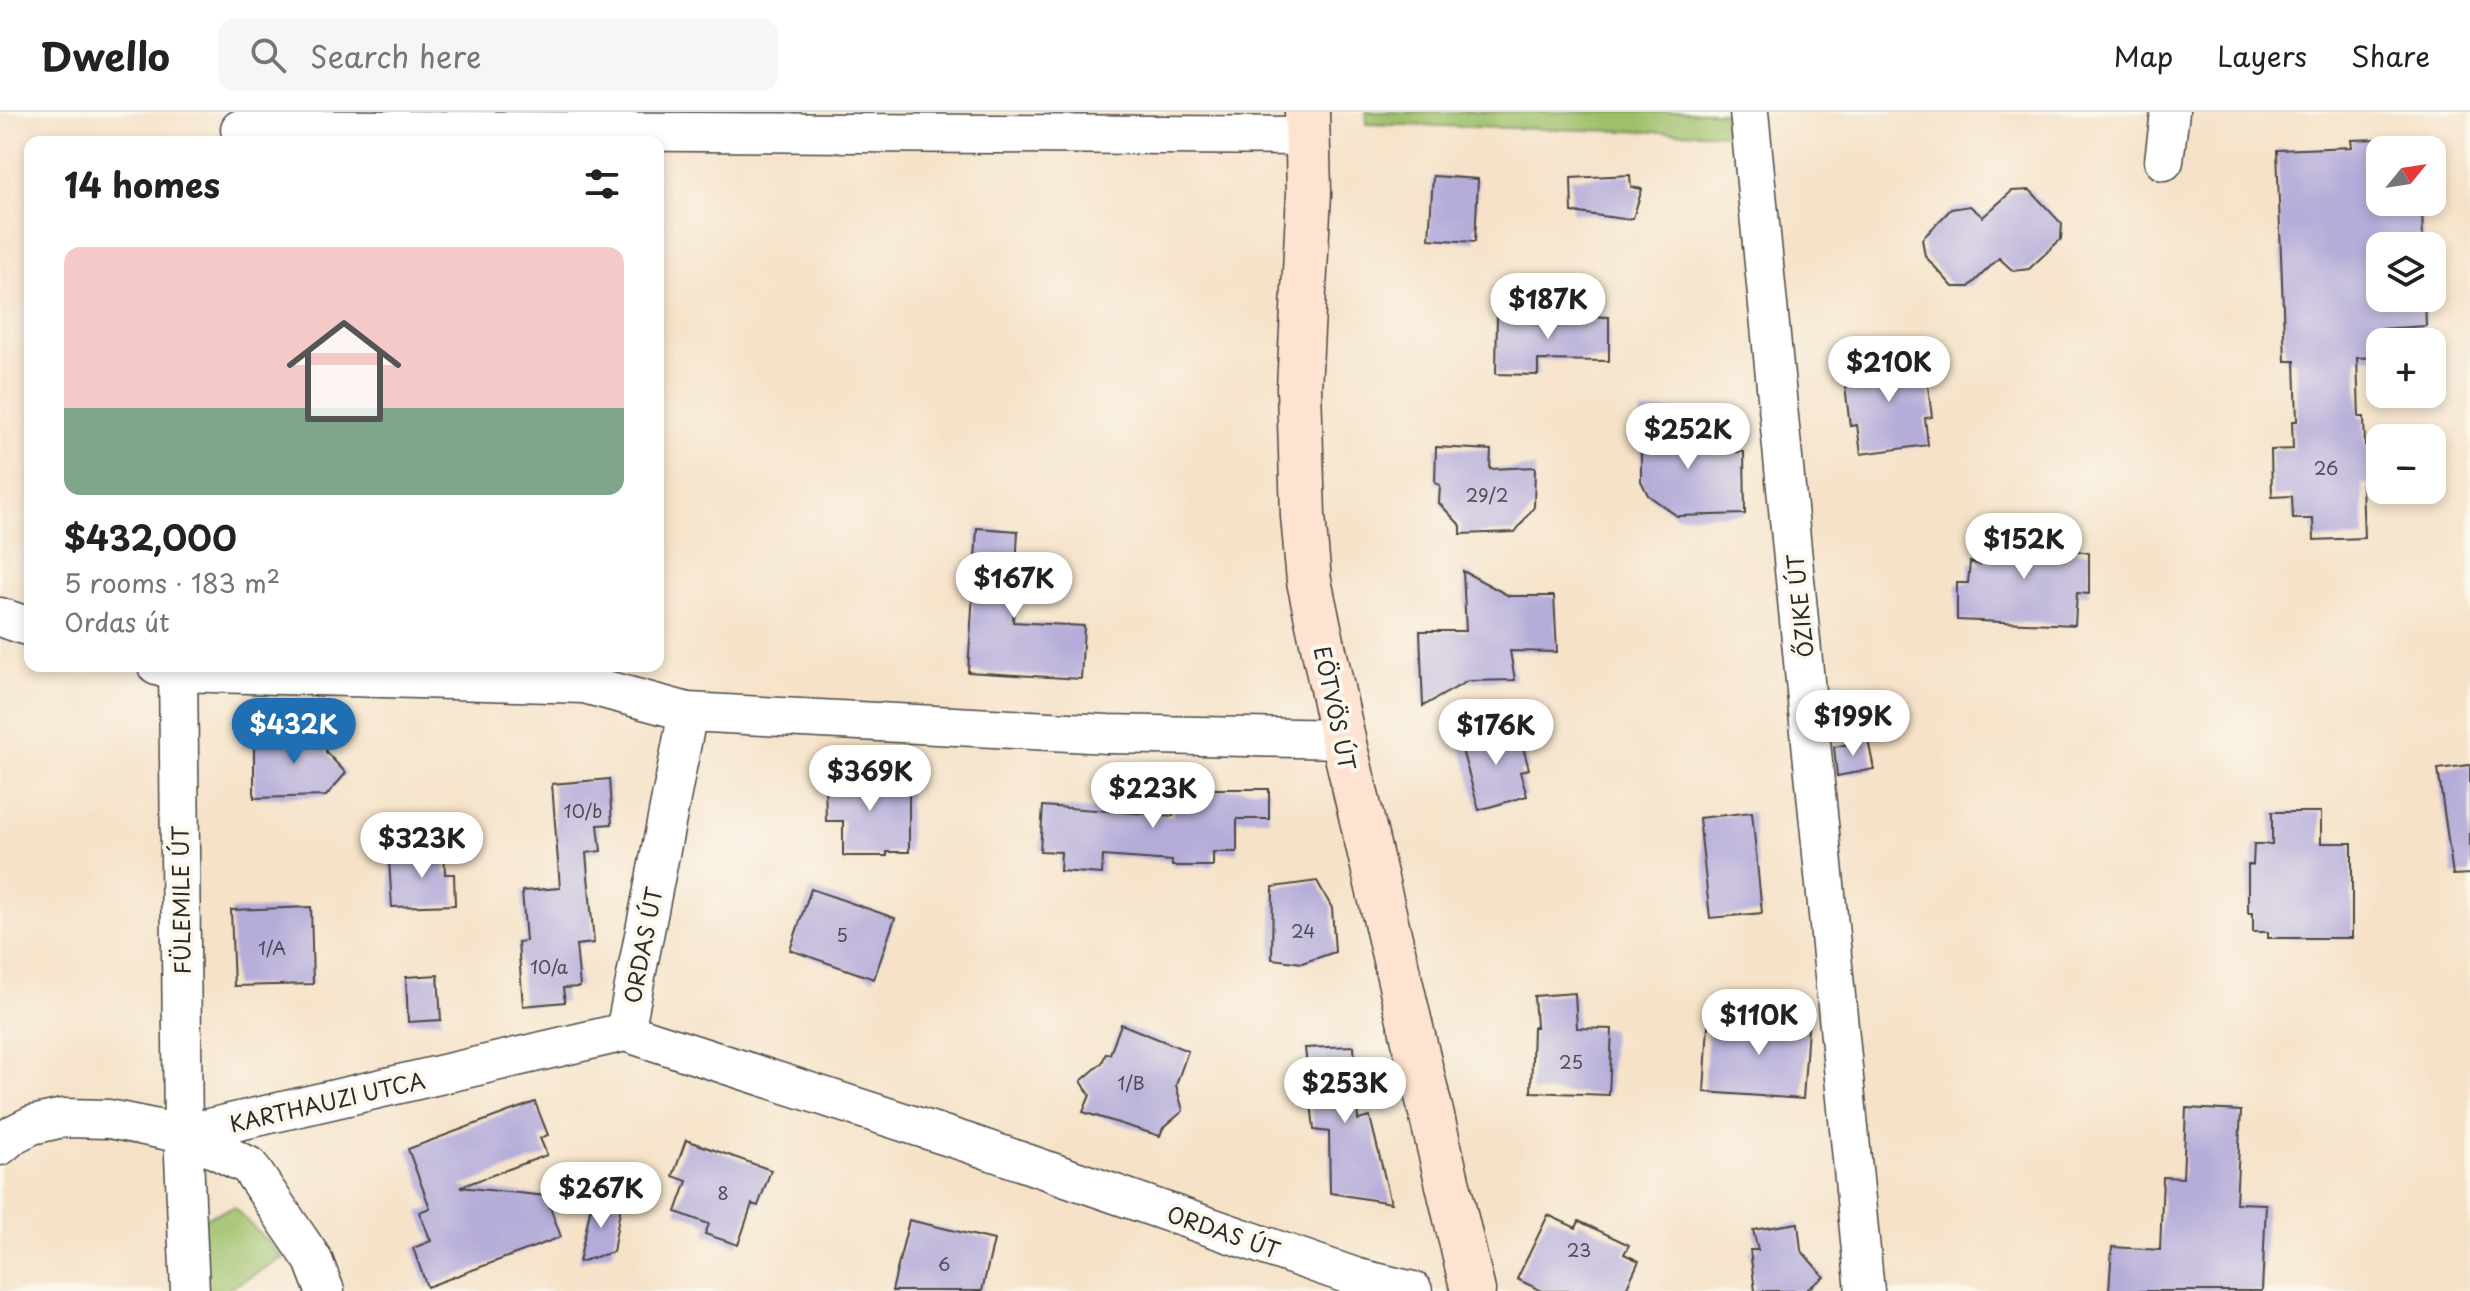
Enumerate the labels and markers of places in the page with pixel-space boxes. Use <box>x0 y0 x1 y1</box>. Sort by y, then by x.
pin: $187K <box>1492 273 1604 341</box>
pin: $210K <box>1833 336 1945 404</box>
pin: $252K <box>1632 403 1744 471</box>
pin: $152K <box>1968 513 2080 581</box>
pin: $167K <box>958 552 1070 620</box>
pin: $199K <box>1797 690 1909 758</box>
pin: $432K <box>238 698 350 766</box>
pin: $176K <box>1440 699 1552 767</box>
pin: $369K <box>814 745 926 813</box>
pin: $223K <box>1097 762 1209 830</box>
pin: $323K <box>366 812 478 880</box>
pin: $110K <box>1703 989 1815 1057</box>
pin: $253K <box>1289 1057 1401 1125</box>
pin: $267K <box>545 1162 657 1230</box>

